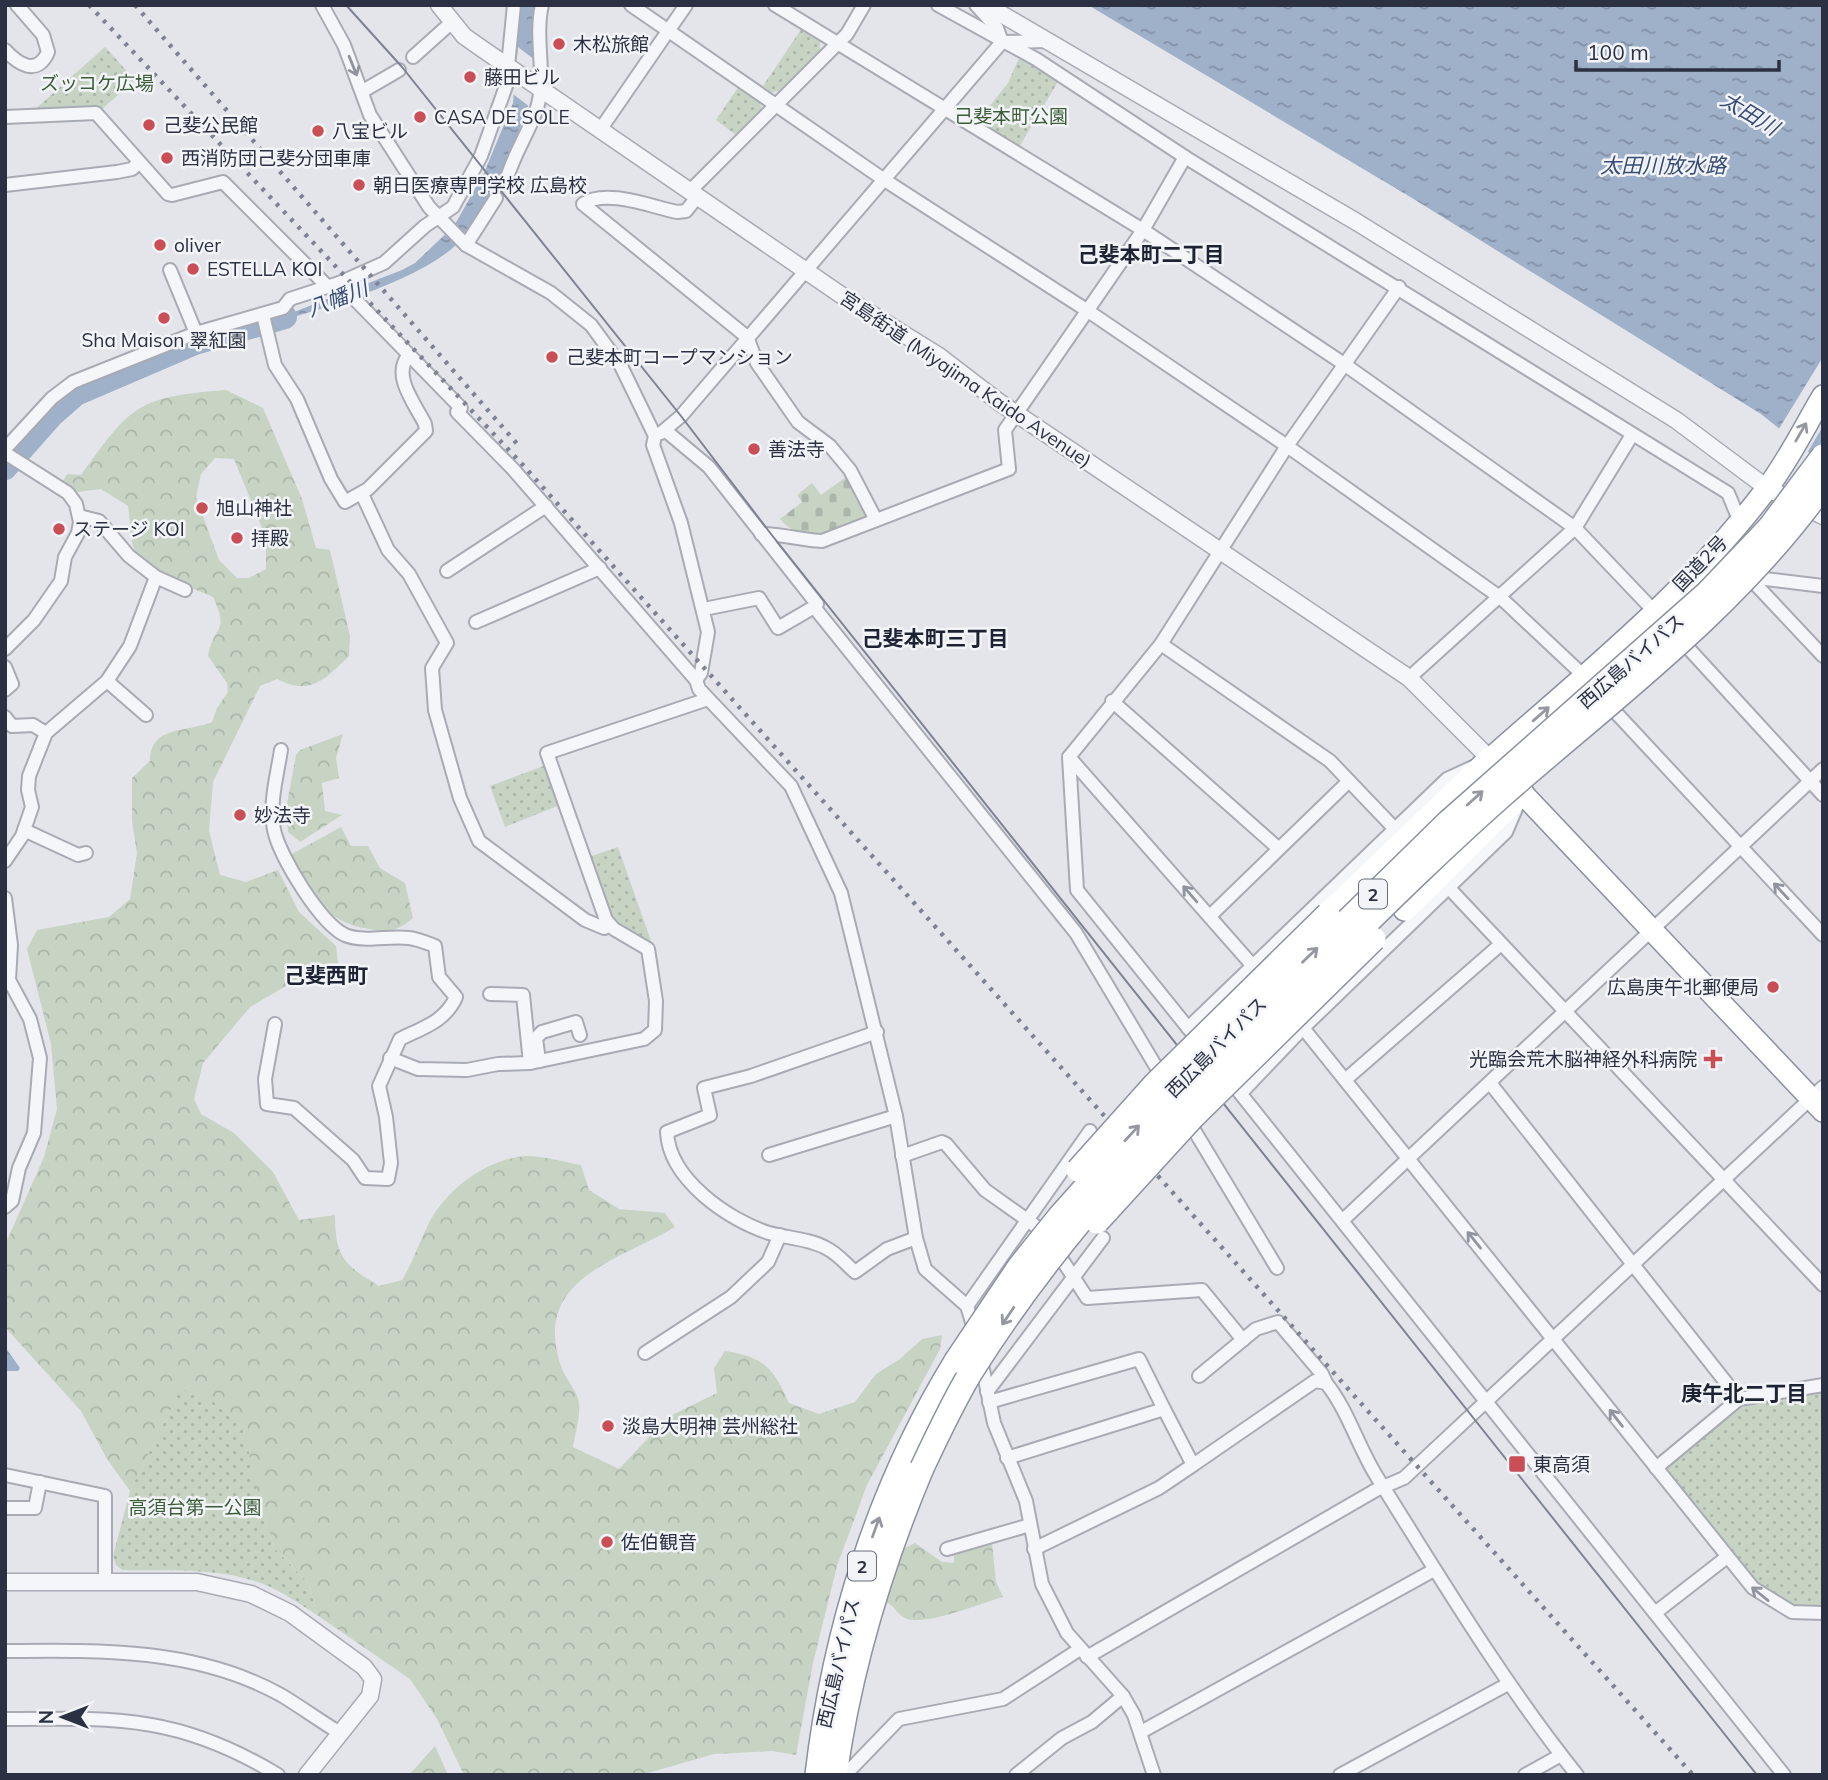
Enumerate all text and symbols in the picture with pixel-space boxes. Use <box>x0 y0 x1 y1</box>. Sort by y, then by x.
scale bar <box>1576 28 1779 72</box>
place label: 木松旅館 <box>573 32 649 56</box>
marker: 木松旅館 <box>551 36 567 52</box>
text: 100 m <box>1587 39 1649 65</box>
one-way arrow <box>347 55 360 76</box>
place label: 藤田ビル <box>484 65 560 89</box>
marker: 藤田ビル <box>462 69 478 85</box>
park label: ズッコケ広場 <box>40 71 154 95</box>
water label: 太田川 <box>1716 86 1785 141</box>
park label: 己斐本町公園 <box>954 104 1068 128</box>
place label: CASA DE SOLE <box>434 105 570 129</box>
marker: CASA DE SOLE <box>412 109 428 125</box>
place label: 己斐公民館 <box>163 113 258 137</box>
marker: 己斐公民館 <box>141 117 157 133</box>
place label: 八宝ビル <box>332 119 408 143</box>
marker: 八宝ビル <box>310 123 326 139</box>
place label: 西消防団己斐分団車庫 <box>181 146 371 170</box>
marker: 西消防団己斐分団車庫 <box>159 150 175 166</box>
water label: 太田川放水路 <box>1600 152 1728 178</box>
place label: 朝日医療専門学校 広島校 <box>373 173 587 197</box>
marker: 朝日医療専門学校 広島校 <box>351 177 367 193</box>
place label: oliver <box>174 233 221 257</box>
marker: oliver <box>152 237 168 253</box>
district label: 己斐本町二丁目 <box>1078 241 1225 267</box>
place label: ESTELLA KOI <box>207 257 323 281</box>
marker: ESTELLA KOI <box>185 261 201 277</box>
water label: 八幡川 <box>303 274 373 321</box>
street label: 宮島街道 (Miyajima Kaido Avenue) <box>836 286 1096 472</box>
marker: Sha Maison 翠紅園 <box>156 310 172 326</box>
place label: Sha Maison 翠紅園 <box>82 328 246 352</box>
place label: 己斐本町コープマンション <box>566 345 793 369</box>
marker: 己斐本町コープマンション <box>544 349 560 365</box>
one-way arrow <box>1795 423 1809 443</box>
place label: 善法寺 <box>768 437 825 461</box>
marker: 善法寺 <box>746 441 762 457</box>
place label: 旭山神社 <box>216 496 292 520</box>
marker: 旭山神社 <box>194 500 210 516</box>
place label: ステージ KOI <box>73 517 185 541</box>
marker: ステージ KOI <box>51 521 67 537</box>
place label: 拝殿 <box>251 526 289 550</box>
marker: 拝殿 <box>229 530 245 546</box>
street label: 国道2号 <box>1668 530 1732 596</box>
street label: 西広島バイパス <box>1573 608 1689 714</box>
district label: 己斐本町三丁目 <box>862 625 1009 651</box>
one-way arrow <box>1532 706 1550 722</box>
one-way arrow <box>1466 790 1484 806</box>
place label: 妙法寺 <box>254 803 311 827</box>
marker: 妙法寺 <box>232 807 248 823</box>
road number: 2 <box>1359 880 1387 908</box>
one-way arrow <box>1773 883 1790 900</box>
one-way arrow <box>1182 885 1198 903</box>
one-way arrow <box>1301 946 1318 963</box>
district label: 己斐西町 <box>284 962 368 988</box>
place label: 広島庚午北郵便局 <box>1607 975 1759 999</box>
marker: 広島庚午北郵便局 <box>1765 979 1781 995</box>
street label: 西広島バイパス <box>1161 992 1271 1102</box>
place label: 光臨会荒木脳神経外科病院 <box>1469 1047 1697 1071</box>
marker: 光臨会荒木脳神経外科病院 <box>1703 1049 1723 1069</box>
one-way arrow <box>1124 1125 1141 1142</box>
one-way arrow <box>1466 1232 1482 1250</box>
one-way arrow <box>1001 1306 1016 1325</box>
district label: 庚午北二丁目 <box>1681 1380 1807 1406</box>
one-way arrow <box>1609 1409 1624 1428</box>
place label: 淡島大明神 芸州総社 <box>622 1414 798 1438</box>
marker: 淡島大明神 芸州総社 <box>600 1418 616 1434</box>
place label: 東高須 <box>1533 1452 1590 1476</box>
marker: 東高須 <box>1507 1454 1527 1474</box>
park label: 高須台第一公園 <box>128 1495 262 1519</box>
one-way arrow <box>871 1517 883 1539</box>
place label: 佐伯観音 <box>621 1530 697 1554</box>
marker: 佐伯観音 <box>599 1534 615 1550</box>
road number: 2 <box>848 1552 876 1581</box>
one-way arrow <box>1752 1586 1770 1601</box>
street label: 西広島バイパス <box>811 1596 865 1730</box>
north arrow <box>28 1682 98 1752</box>
text: N <box>34 1710 58 1724</box>

